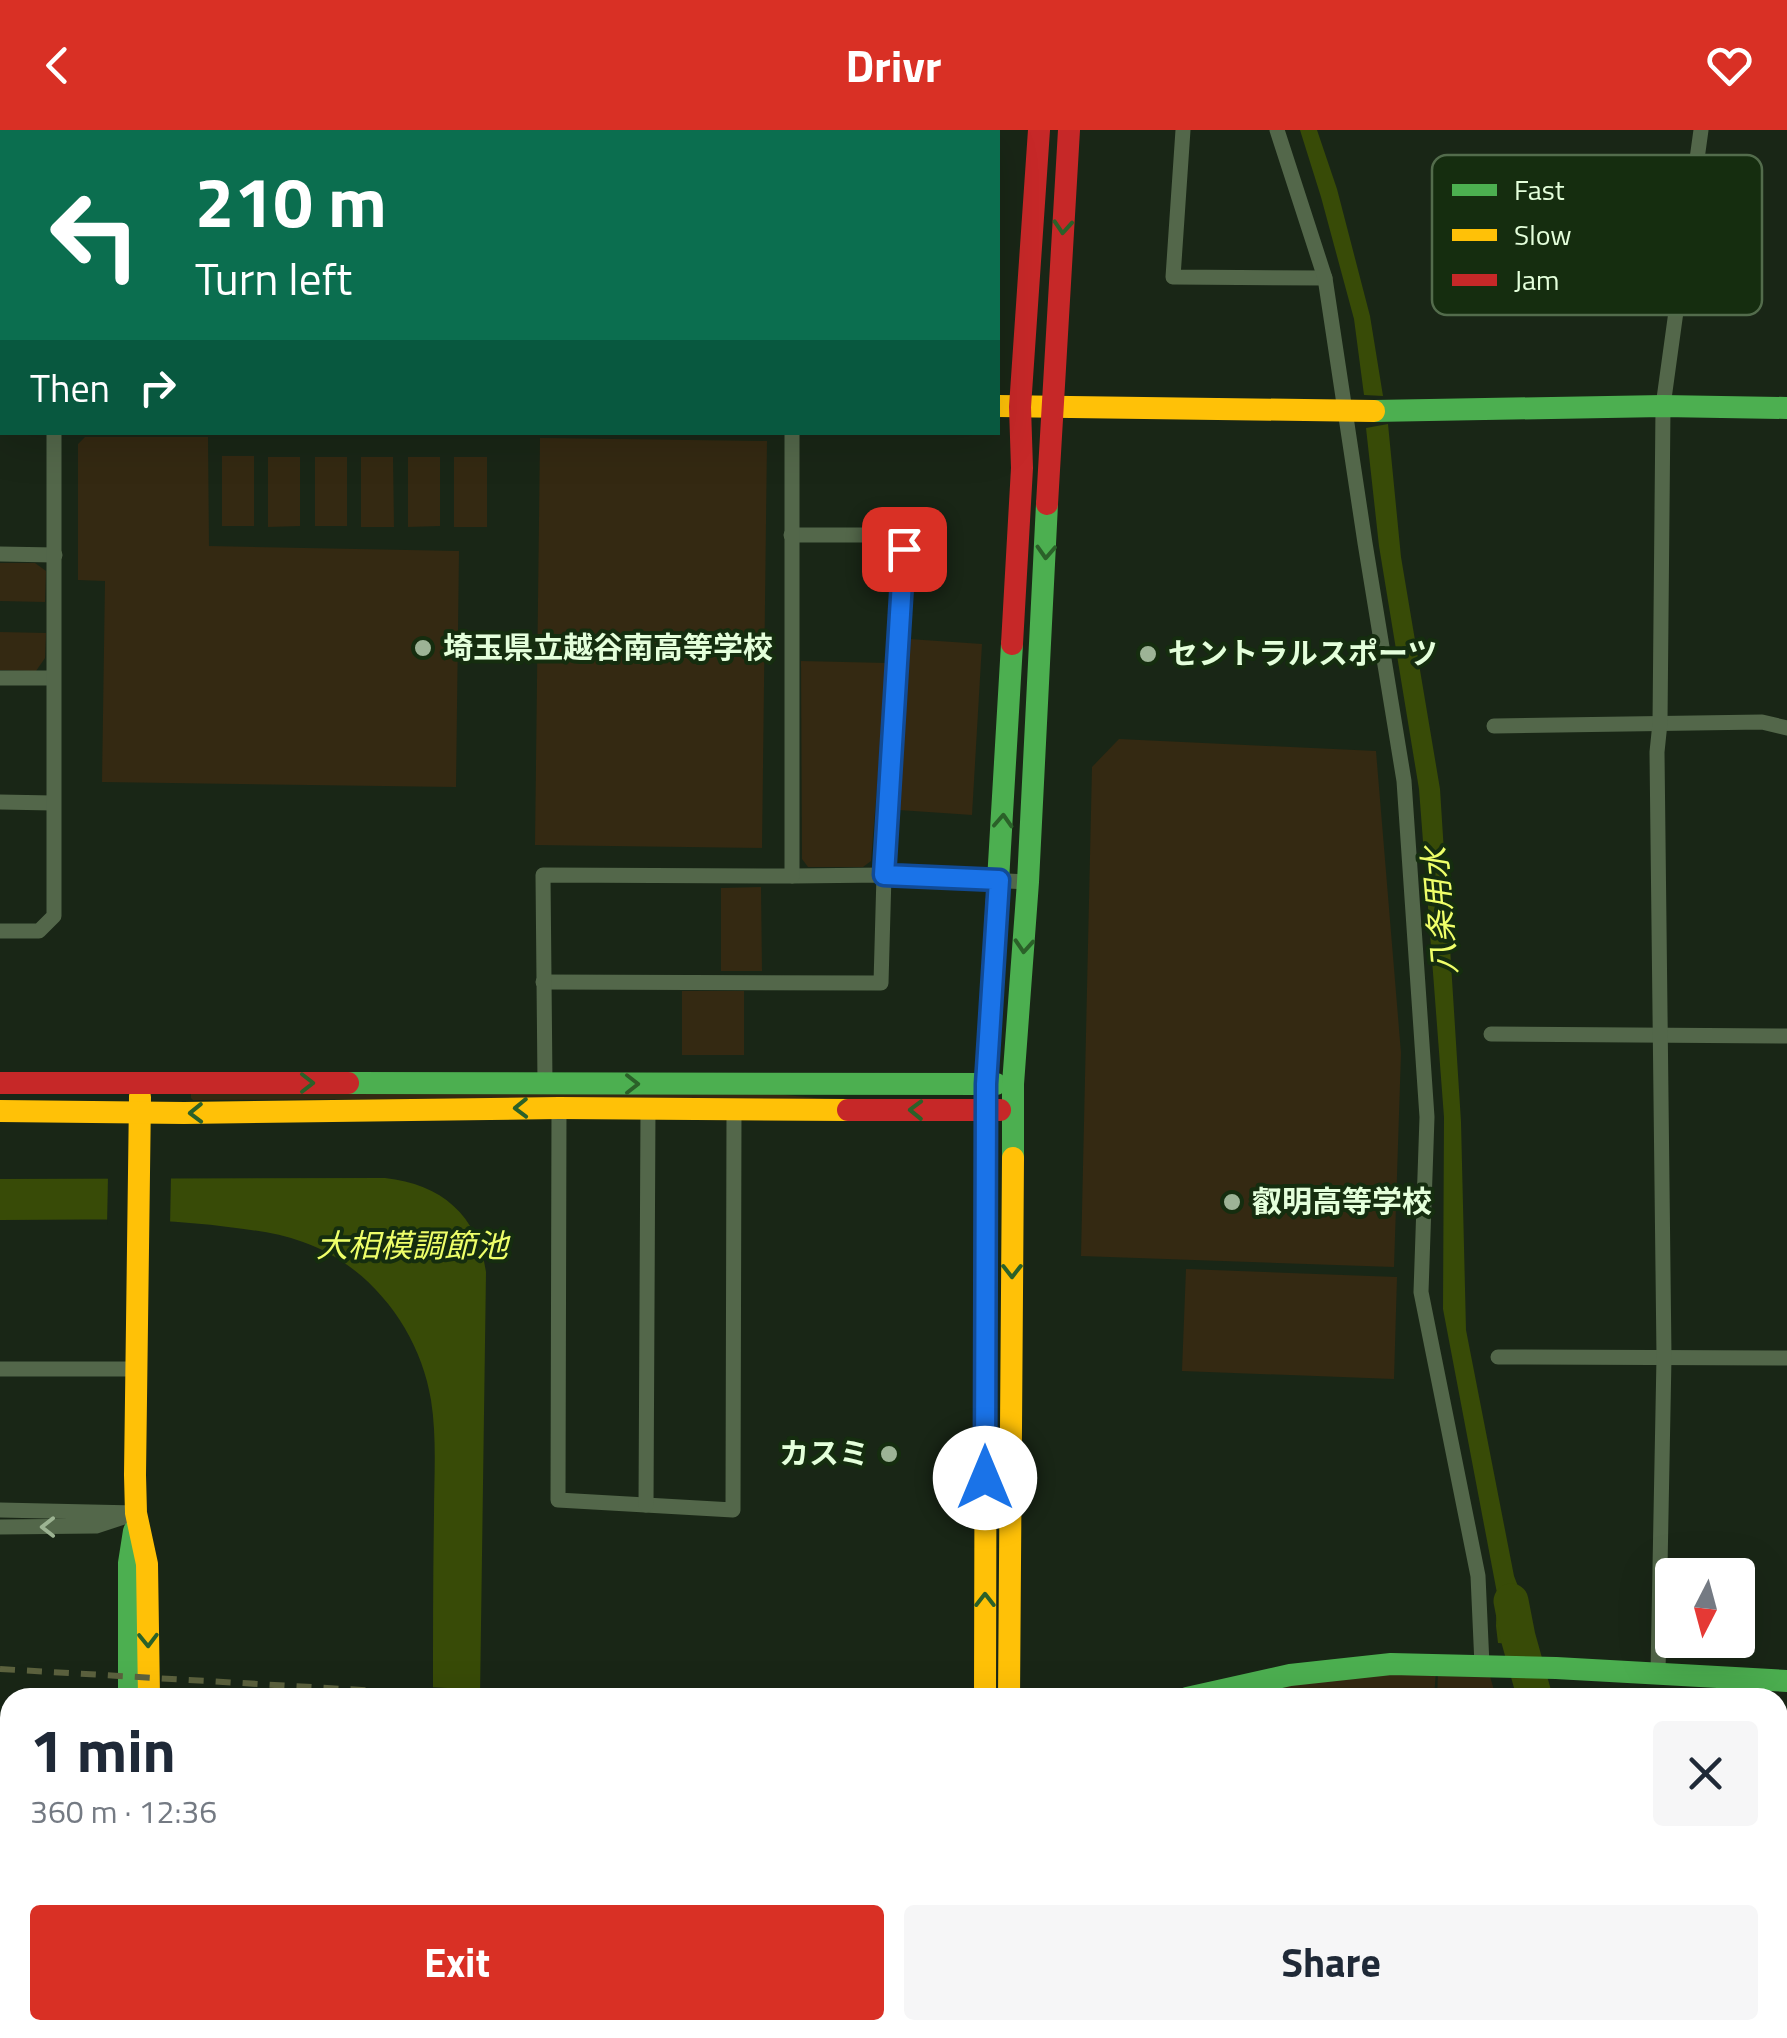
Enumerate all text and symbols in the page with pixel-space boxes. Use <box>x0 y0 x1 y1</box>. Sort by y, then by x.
text: Drivr <box>845 31 942 99</box>
icon: back <box>30 38 85 93</box>
icon: heart <box>1702 38 1757 93</box>
text: 210 m <box>195 148 387 254</box>
legend <box>1432 155 1762 315</box>
text: Fast <box>1514 168 1565 211</box>
icon: left <box>30 170 160 300</box>
text: Slow <box>1514 213 1572 256</box>
one-way arrow <box>1053 220 1074 236</box>
text: Turn left <box>195 244 352 312</box>
text: Jam <box>1514 258 1560 301</box>
text: Then <box>30 359 110 417</box>
icon: right <box>130 360 185 415</box>
pin <box>862 507 947 592</box>
icon: arrive <box>877 522 932 577</box>
one-way arrow <box>1036 544 1057 560</box>
place label: 埼玉県立越谷南高等学校 <box>443 624 773 670</box>
place label: セントラルスポーツ <box>1168 630 1437 676</box>
marker: 埼玉県立越谷南高等学校 <box>412 637 434 659</box>
marker: セントラルスポーツ <box>1137 643 1159 665</box>
one-way arrow <box>992 812 1013 828</box>
water label: 八条用水 <box>1409 842 1468 977</box>
one-way arrow <box>1013 939 1035 955</box>
one-way arrow <box>300 1072 316 1094</box>
one-way arrow <box>626 1073 641 1095</box>
one-way arrow <box>512 1097 528 1119</box>
one-way arrow <box>907 1099 922 1121</box>
one-way arrow <box>188 1102 204 1123</box>
place label: 叡明高等学校 <box>1252 1178 1432 1224</box>
marker: 叡明高等学校 <box>1221 1191 1243 1213</box>
water label: 大相模調節池 <box>316 1221 511 1269</box>
one-way arrow <box>1001 1264 1023 1279</box>
position arrow <box>933 1426 1037 1530</box>
place label: カスミ <box>779 1430 869 1476</box>
marker: カスミ <box>878 1443 900 1465</box>
one-way arrow <box>39 1516 55 1537</box>
north arrow <box>1655 1558 1755 1658</box>
map controls <box>1655 1558 1755 1658</box>
one-way arrow <box>974 1592 996 1608</box>
one-way arrow <box>137 1632 159 1648</box>
text: 1 min <box>30 1704 176 1795</box>
button: close <box>1653 1721 1758 1826</box>
text: 360 m · 12:36 <box>30 1787 217 1835</box>
button: Exit <box>30 1905 884 2020</box>
button: Share <box>904 1905 1758 2020</box>

